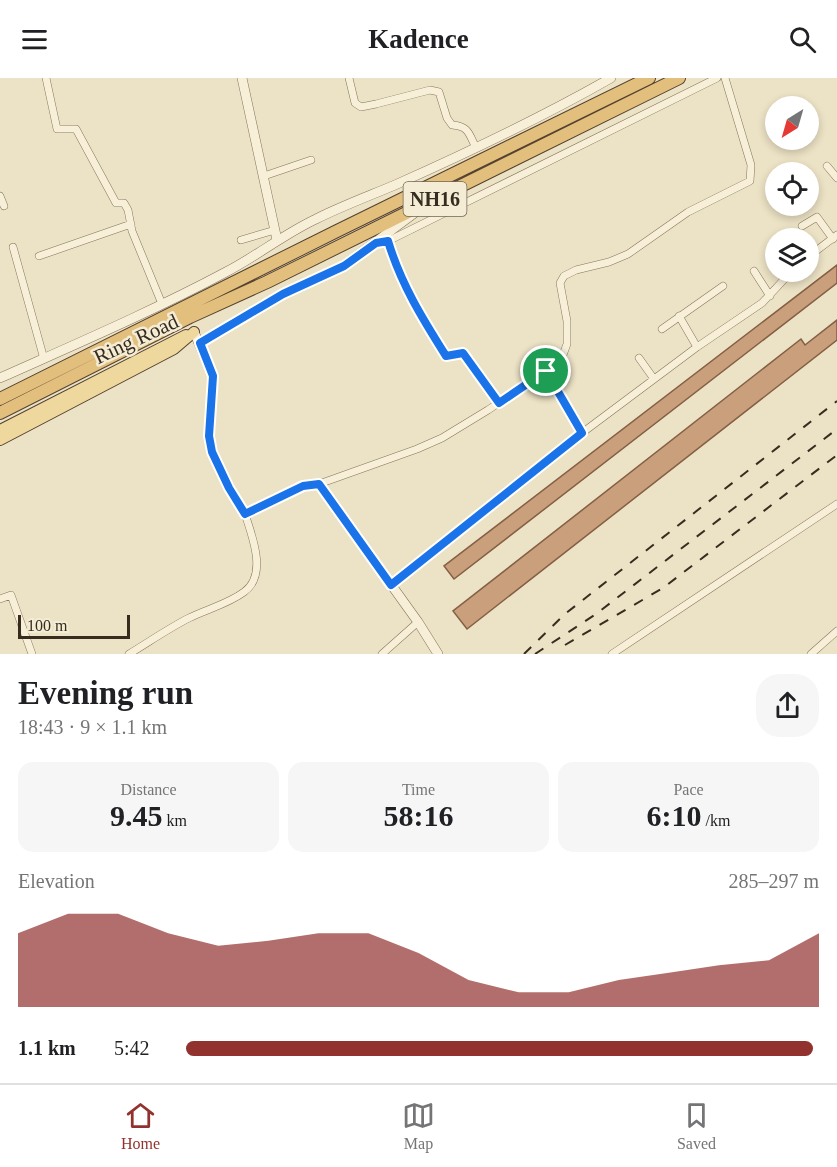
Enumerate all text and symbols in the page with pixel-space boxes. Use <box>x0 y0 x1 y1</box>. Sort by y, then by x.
icon: menu <box>18 23 51 56</box>
icon: search <box>786 23 819 56</box>
text: Kadence <box>368 24 469 54</box>
north arrow <box>765 96 819 150</box>
map controls <box>765 96 819 282</box>
button: locate <box>765 162 819 216</box>
road number: NH16 <box>404 182 466 216</box>
button: layers <box>765 228 819 282</box>
street label: Ring Road <box>90 309 182 369</box>
pin <box>520 345 571 396</box>
icon: arrive <box>529 354 562 387</box>
scale bar <box>18 612 130 640</box>
text: 100 m <box>27 617 67 634</box>
button: share <box>756 674 819 737</box>
text: Evening run <box>18 675 193 711</box>
text: 18:43 · 9 × 1.1 km <box>18 716 167 738</box>
text: Distance <box>121 781 176 798</box>
text: Time <box>402 781 435 798</box>
text: Pace <box>673 781 704 798</box>
text: 9.45 <box>110 799 163 832</box>
text: 58:16 <box>384 799 454 832</box>
text: 6:10 <box>647 799 702 832</box>
text: km <box>163 812 187 829</box>
text: /km <box>702 812 730 829</box>
text: Elevation <box>18 870 95 892</box>
text: 285–297 m <box>728 870 819 892</box>
text: 1.1 km <box>18 1037 76 1059</box>
text: 5:42 <box>114 1037 150 1059</box>
tab: Home <box>121 1099 160 1153</box>
tab: Map <box>402 1099 435 1153</box>
tab: Saved <box>677 1099 716 1153</box>

